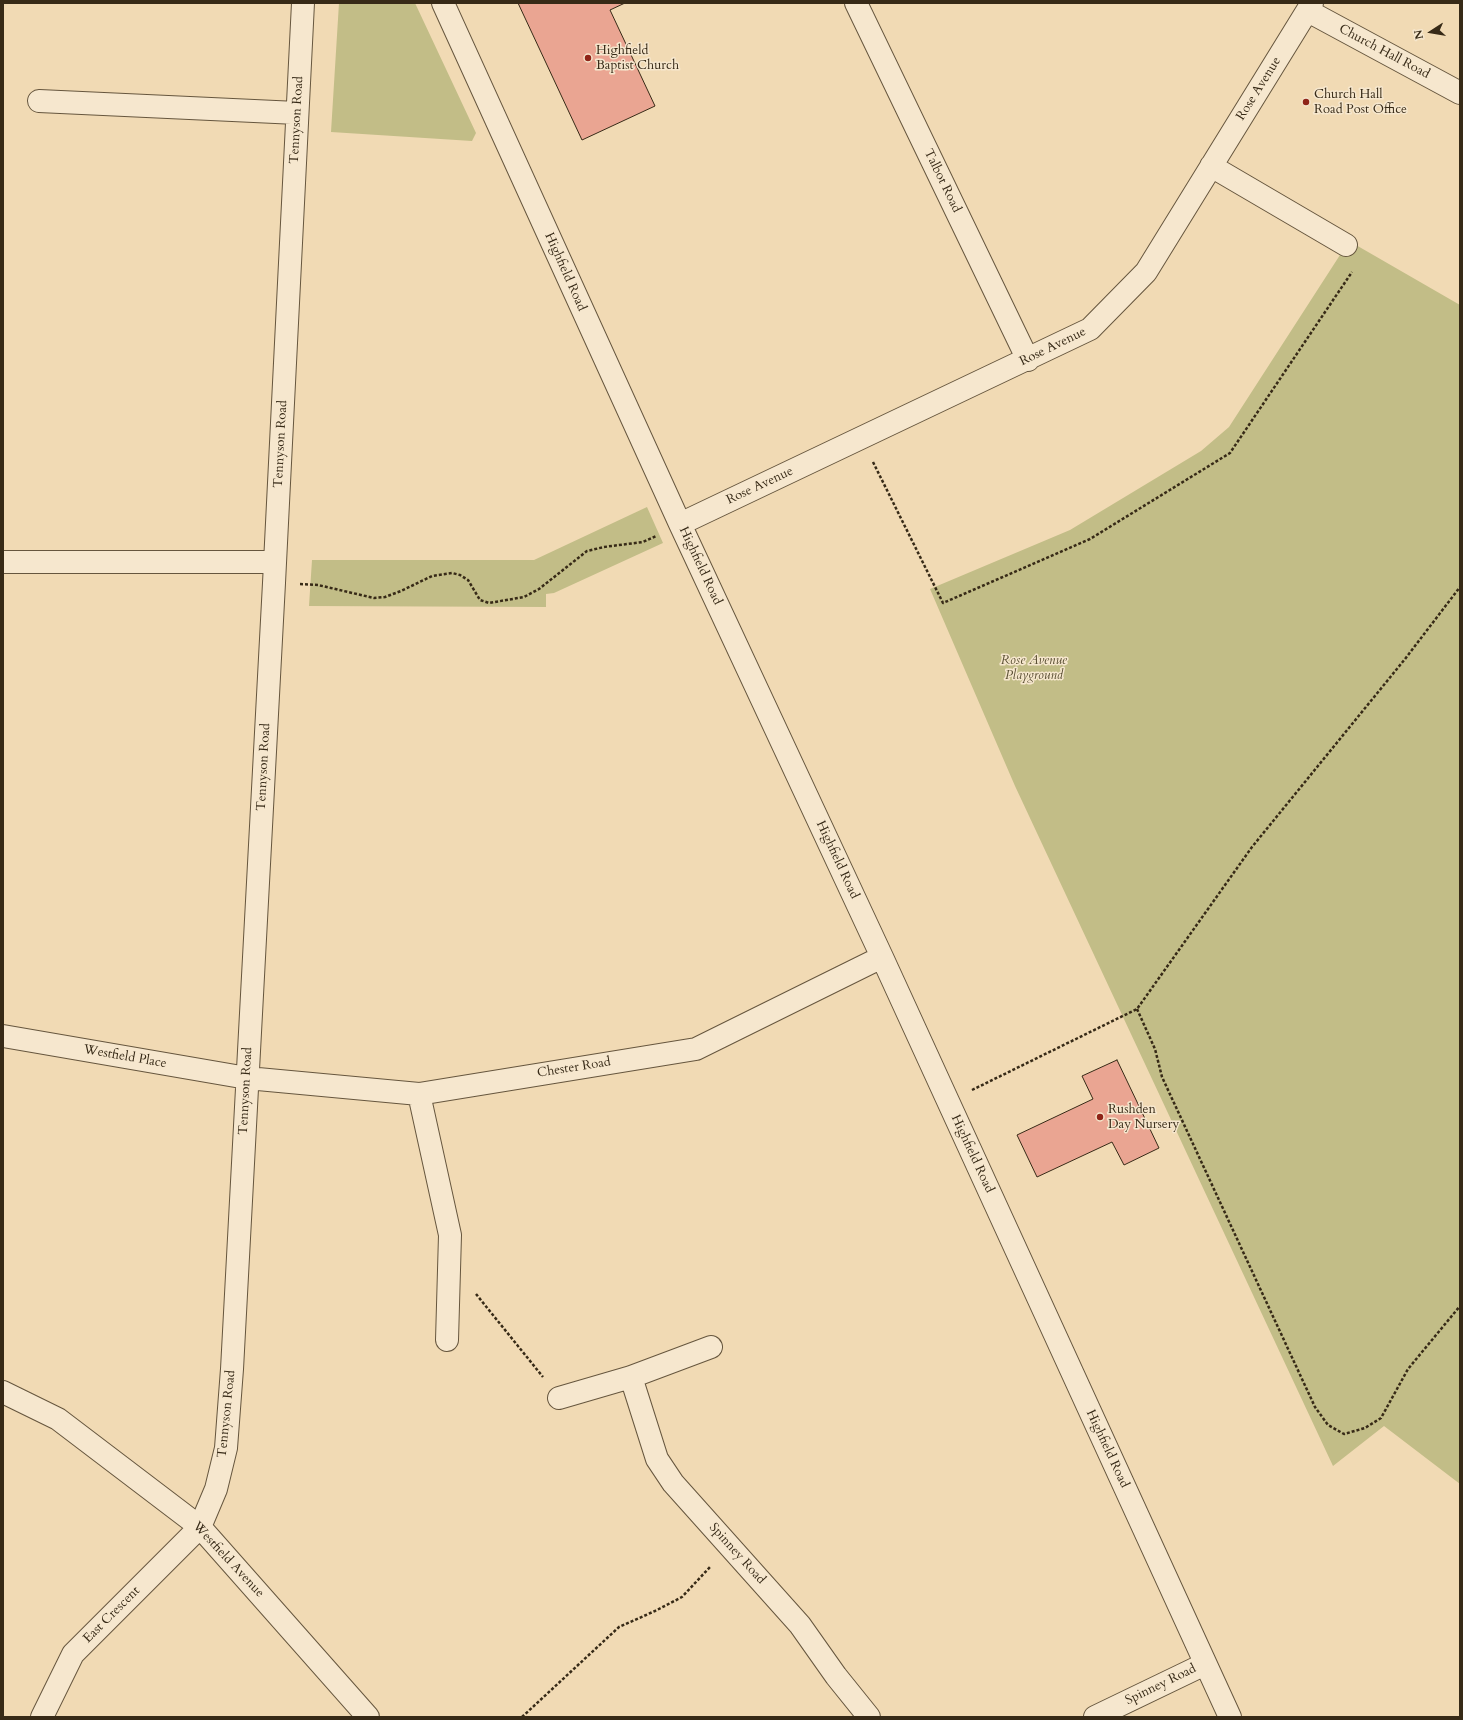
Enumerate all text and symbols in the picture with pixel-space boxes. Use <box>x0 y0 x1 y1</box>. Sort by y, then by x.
north arrow <box>1411 12 1451 52</box>
street label: Church Hall Road <box>1336 21 1432 83</box>
text: N <box>1410 28 1427 41</box>
place label: Highfield Baptist Church <box>596 43 679 74</box>
marker: Highfield Baptist Church <box>583 53 593 63</box>
street label: Rose Avenue <box>1233 54 1285 124</box>
street label: Tennyson Road <box>287 76 307 164</box>
place label: Church Hall Road Post Office <box>1314 87 1407 118</box>
marker: Church Hall Road Post Office <box>1301 97 1311 107</box>
street label: Talbot Road <box>920 147 964 215</box>
street label: Highfield Road <box>541 230 589 314</box>
street label: Rose Avenue <box>1017 324 1089 370</box>
street label: Tennyson Road <box>271 400 291 488</box>
street label: Rose Avenue <box>724 464 796 508</box>
street label: Highfield Road <box>675 524 725 608</box>
park label: Rose Avenue Playground <box>1001 653 1067 684</box>
street label: Tennyson Road <box>254 723 274 811</box>
street label: Highfield Road <box>812 818 862 902</box>
street label: Westfield Place <box>82 1042 168 1072</box>
street label: Tennyson Road <box>236 1047 256 1135</box>
street label: Chester Road <box>536 1054 612 1082</box>
place label: Rushden Day Nursery <box>1108 1102 1179 1133</box>
street label: Highfield Road <box>947 1112 997 1196</box>
marker: Rushden Day Nursery <box>1095 1112 1105 1122</box>
street label: Tennyson Road <box>215 1369 239 1459</box>
street label: Highfield Road <box>1082 1407 1132 1491</box>
street label: Westfield Avenue <box>189 1519 267 1601</box>
street label: Spinney Road <box>706 1520 768 1588</box>
street label: East Crescent <box>80 1583 144 1647</box>
street label: Spinney Road <box>1123 1661 1199 1709</box>

